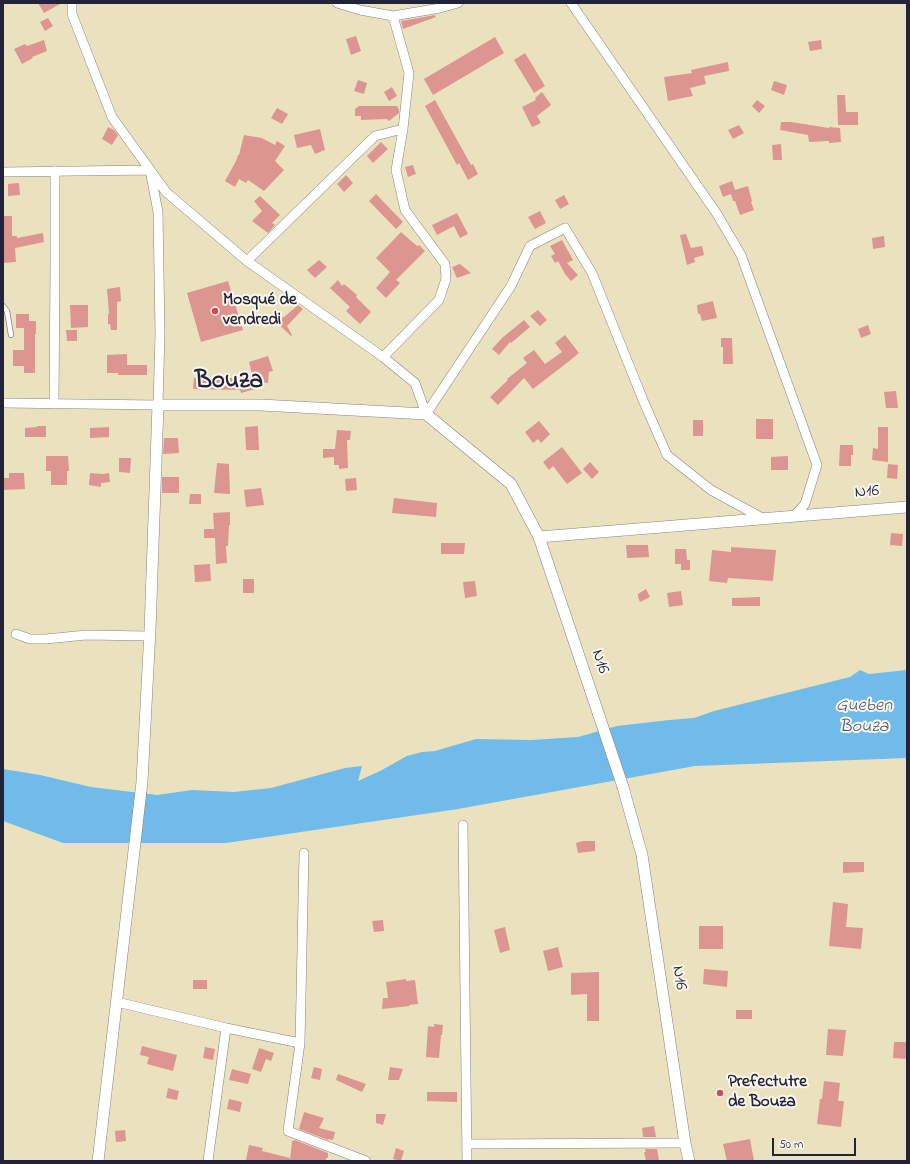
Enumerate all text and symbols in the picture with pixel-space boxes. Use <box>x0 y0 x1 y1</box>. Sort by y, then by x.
place label: Mosqué de vendredi <box>223 291 297 331</box>
marker: Mosqué de vendredi <box>210 306 220 316</box>
district label: Bouza <box>195 368 263 398</box>
street label: N16 <box>854 482 880 504</box>
street label: N16 <box>585 647 613 677</box>
water label: Gueben Bouza <box>836 696 892 738</box>
street label: N16 <box>666 964 690 992</box>
place label: Prefectutre de Bouza <box>728 1073 807 1113</box>
marker: Prefectutre de Bouza <box>715 1088 725 1098</box>
scale bar <box>774 1130 858 1156</box>
text: 50 m <box>779 1136 803 1154</box>

